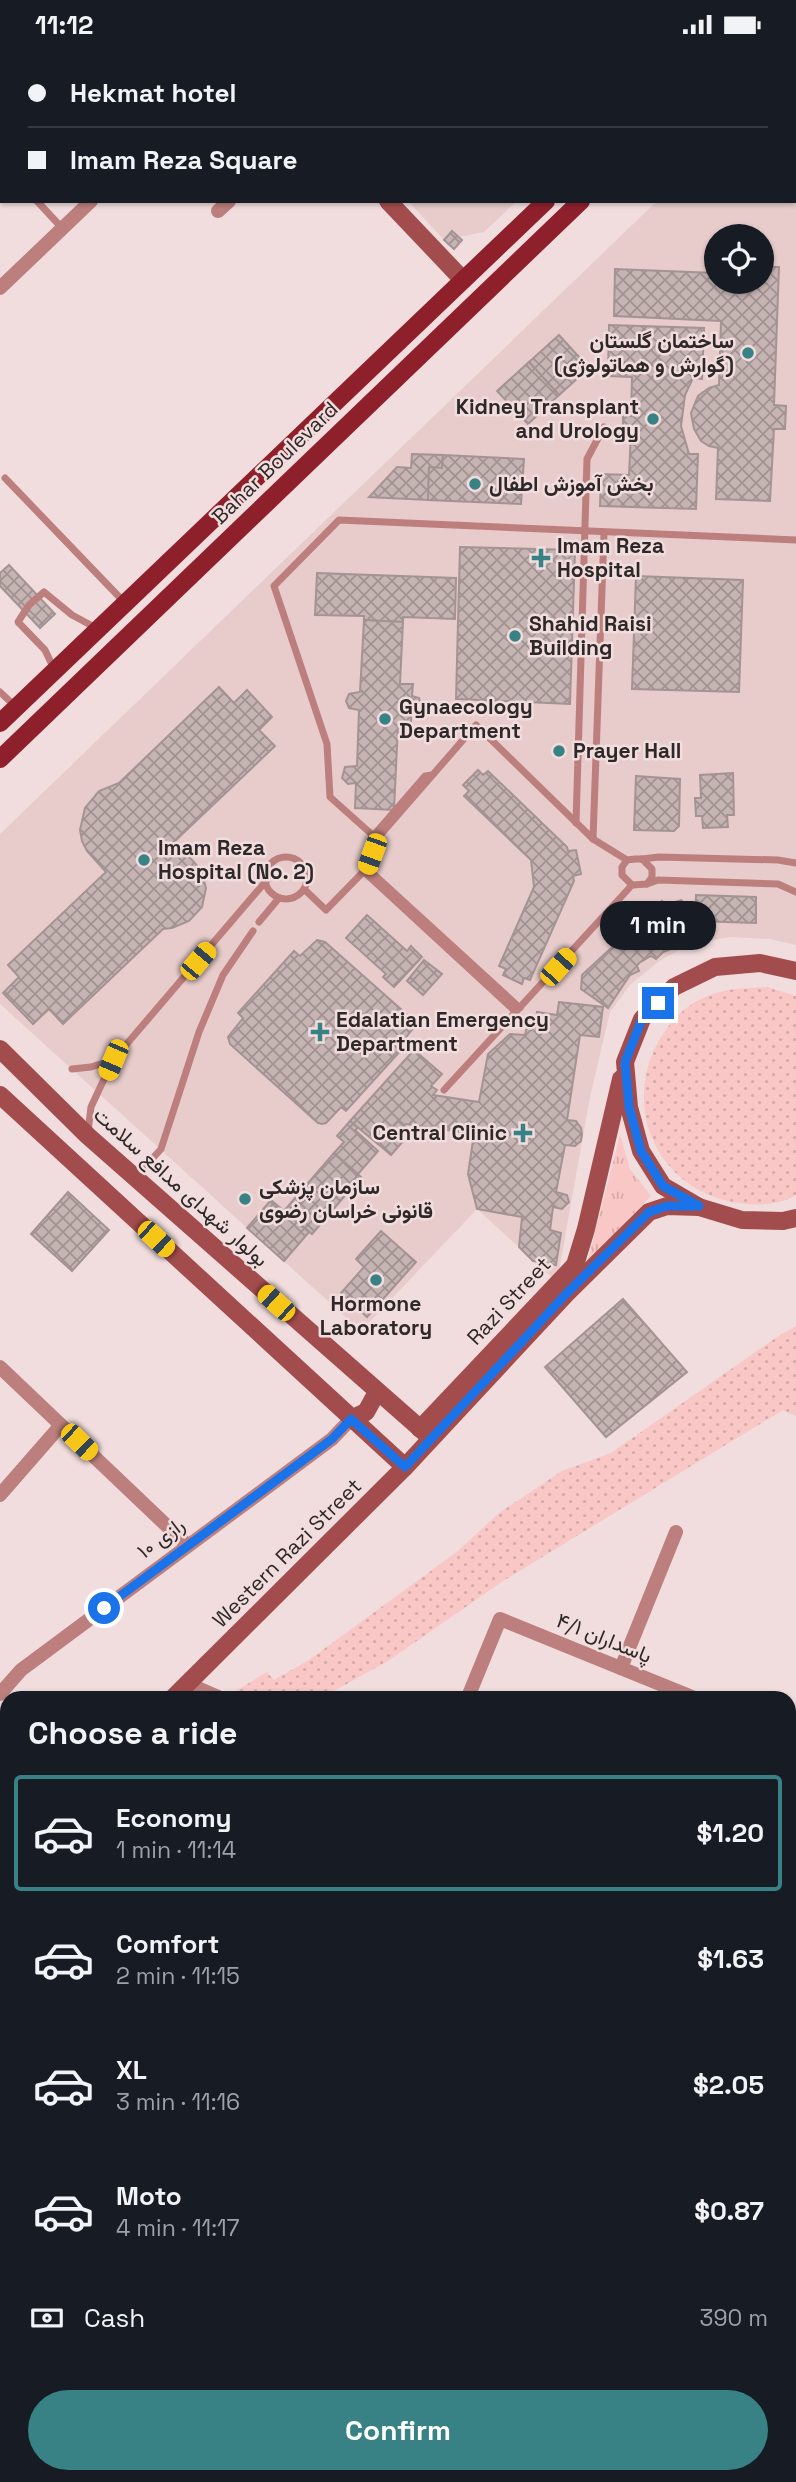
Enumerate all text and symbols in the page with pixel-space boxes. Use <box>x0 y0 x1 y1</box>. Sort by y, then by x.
text: 11:12 <box>35 8 93 42</box>
text: Hekmat hotel <box>70 76 236 110</box>
text: Imam Reza Square <box>70 143 297 177</box>
map controls <box>704 224 774 294</box>
button: locate <box>704 224 774 294</box>
place label: ساختمان گلستان (گوارش و هماتولوژی) <box>554 327 734 378</box>
marker: ساختمان گلستان (گوارش و هماتولوژی) <box>740 345 756 361</box>
place label: Kidney Transplant and Urology <box>456 393 639 444</box>
street label: Bahar Boulevard <box>206 396 343 530</box>
marker: Kidney Transplant and Urology <box>645 411 661 427</box>
place label: بخش آموزش اطفال <box>489 470 654 497</box>
marker: بخش آموزش اطفال <box>467 476 483 492</box>
place label: Imam Reza Hospital <box>557 532 664 583</box>
marker: Imam Reza Hospital <box>531 548 551 568</box>
place label: Shahid Raisi Building <box>529 610 652 661</box>
marker: Shahid Raisi Building <box>507 628 523 644</box>
place label: Gynaecology Department <box>399 693 533 744</box>
marker: Gynaecology Department <box>377 711 393 727</box>
place label: Prayer Hall <box>573 737 681 764</box>
marker: Prayer Hall <box>551 743 567 759</box>
car <box>355 831 390 877</box>
place label: Imam Reza Hospital (No. 2) <box>158 834 314 885</box>
marker: Imam Reza Hospital (No. 2) <box>136 852 152 868</box>
callout: 1 min <box>600 901 716 951</box>
text: 1 min <box>630 910 686 940</box>
car <box>177 938 220 984</box>
car <box>537 944 580 990</box>
route end <box>642 987 674 1019</box>
place label: Edalatian Emergency Department <box>336 1006 549 1057</box>
marker: Edalatian Emergency Department <box>310 1022 330 1042</box>
car <box>96 1037 131 1083</box>
street label: بولوار شهدای مدافع سلامت <box>88 1101 274 1273</box>
place label: Central Clinic <box>372 1119 507 1146</box>
marker: Central Clinic <box>513 1123 533 1143</box>
place label: سازمان پزشکی قانونی خراسان رضوی <box>259 1173 433 1224</box>
marker: سازمان پزشکی قانونی خراسان رضوی <box>237 1191 253 1207</box>
car <box>134 1217 179 1261</box>
street label: Razi Street <box>461 1251 556 1350</box>
marker: Hormone Laboratory <box>368 1272 384 1288</box>
car <box>254 1281 299 1325</box>
place label: Hormone Laboratory <box>320 1290 432 1341</box>
car <box>57 1420 102 1464</box>
street label: Western Razi Street <box>206 1472 367 1633</box>
street label: رازی ۱۰ <box>131 1511 190 1564</box>
route start <box>88 1592 120 1624</box>
street label: پاسداران ۴/۱ <box>552 1606 656 1670</box>
text: Choose a ride <box>28 1713 238 1753</box>
text: Economy <box>116 1801 232 1835</box>
icon: car <box>32 1802 95 1865</box>
text: $1.20 <box>696 1816 764 1850</box>
text: 1 min · 11:14 <box>116 1835 236 1865</box>
text: Comfort <box>116 1927 219 1961</box>
icon: car <box>32 1928 95 1991</box>
text: $1.63 <box>697 1942 764 1976</box>
text: 2 min · 11:15 <box>116 1961 240 1991</box>
text: XL <box>116 2053 147 2087</box>
icon: car <box>32 2054 95 2117</box>
text: $2.05 <box>693 2068 764 2102</box>
text: 3 min · 11:16 <box>116 2087 240 2117</box>
text: Moto <box>116 2179 182 2213</box>
icon: car <box>32 2180 95 2243</box>
text: $0.87 <box>694 2194 764 2228</box>
text: 4 min · 11:17 <box>116 2213 240 2243</box>
icon: cash <box>28 2299 66 2337</box>
text: Cash <box>84 2301 145 2335</box>
text: 390 m <box>700 2303 768 2333</box>
button: Confirm <box>28 2390 768 2470</box>

